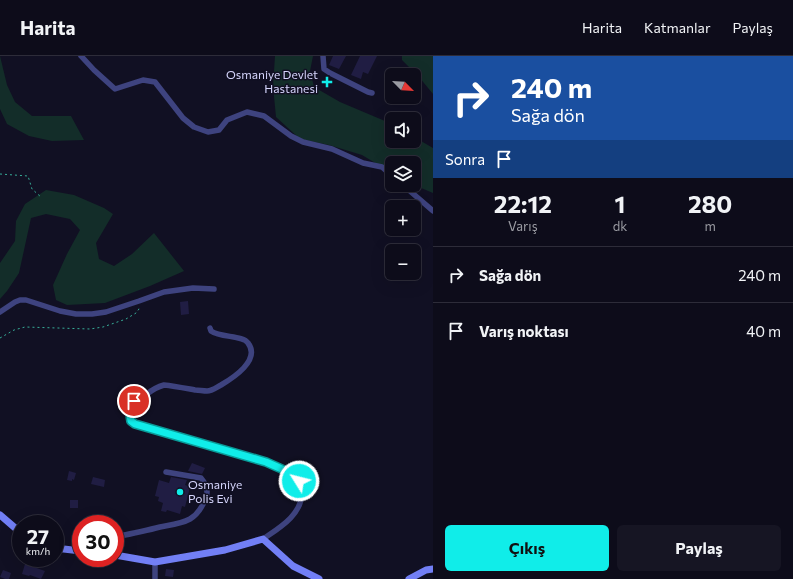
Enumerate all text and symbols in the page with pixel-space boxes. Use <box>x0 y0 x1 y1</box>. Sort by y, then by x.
text: Harita <box>20 16 75 39</box>
text: Harita <box>582 19 622 36</box>
text: Katmanlar <box>644 19 711 36</box>
text: Paylaş <box>733 19 773 36</box>
place label: Osmaniye Devlet Hastanesi <box>226 67 318 95</box>
north arrow <box>385 68 421 104</box>
map controls <box>385 68 421 280</box>
text: 240 m <box>511 70 592 104</box>
icon: right <box>445 72 497 124</box>
marker: Osmaniye Devlet Hastanesi <box>321 76 333 88</box>
text: Sağa dön <box>511 104 585 126</box>
button: sound <box>385 112 421 148</box>
icon: arrive <box>493 148 515 170</box>
text: Sonra <box>445 150 485 168</box>
button: layers <box>385 156 421 192</box>
text: 22:12 <box>494 189 552 218</box>
text: 1 <box>615 189 625 218</box>
text: 280 <box>688 189 732 218</box>
button: + <box>385 200 421 236</box>
text: Varış <box>508 218 538 234</box>
text: dk <box>613 218 627 234</box>
text: m <box>704 218 716 234</box>
button: − <box>385 244 421 280</box>
icon: right <box>445 264 467 286</box>
text: Sağa dön <box>479 266 541 284</box>
text: 240 m <box>738 266 781 284</box>
icon: arrive <box>445 320 467 342</box>
text: Varış noktası <box>479 322 569 340</box>
text: 40 m <box>746 322 781 340</box>
pin <box>117 384 151 418</box>
icon: arrive <box>123 390 145 412</box>
position arrow <box>278 460 320 502</box>
place label: Osmaniye Polis Evi <box>188 477 242 505</box>
marker: Osmaniye Polis Evi <box>175 487 185 497</box>
speed limit sign: 30 <box>72 515 124 567</box>
text: 27 <box>27 524 49 548</box>
button: Çıkış <box>445 525 609 571</box>
button: Paylaş <box>617 525 781 571</box>
text: km/h <box>26 545 50 557</box>

